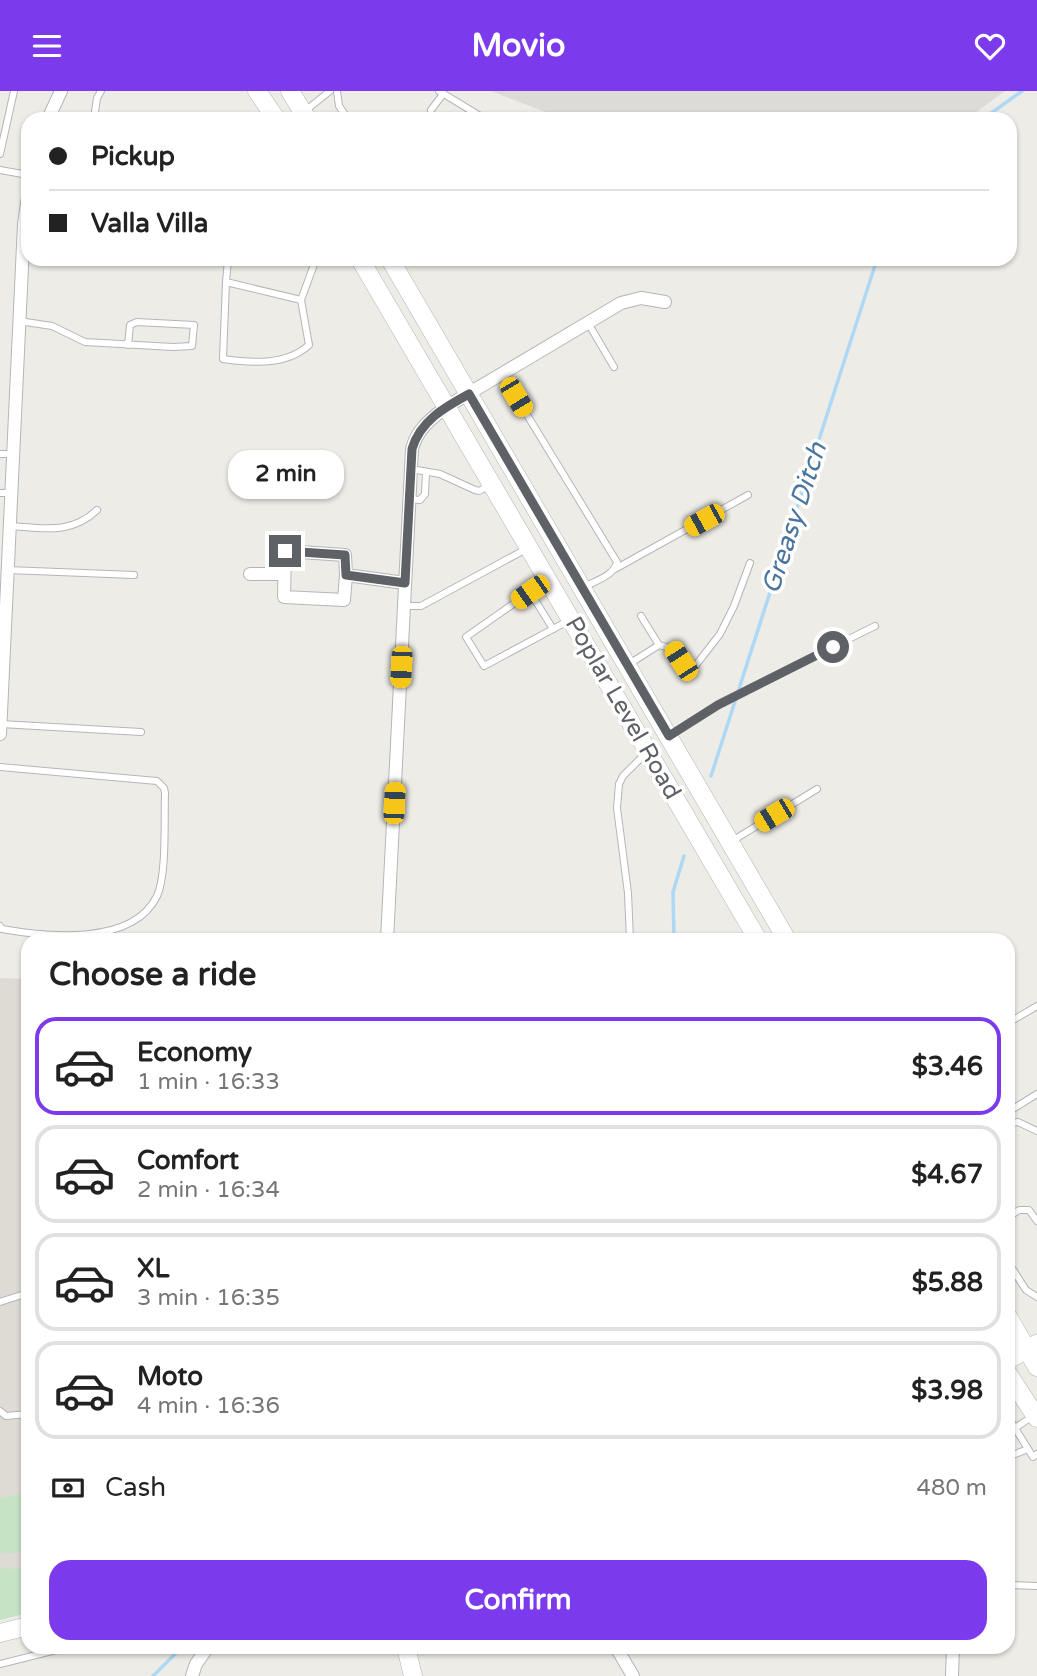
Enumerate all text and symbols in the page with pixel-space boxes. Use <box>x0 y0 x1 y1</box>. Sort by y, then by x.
icon: menu <box>28 27 66 65</box>
text: Movio <box>471 27 566 65</box>
icon: heart <box>971 27 1009 65</box>
text: Pickup <box>91 141 175 172</box>
text: Valla Villa <box>91 208 208 239</box>
car <box>497 374 536 420</box>
water label: Greasy Ditch <box>755 438 833 597</box>
callout: 2 min <box>227 449 343 498</box>
text: 2 min <box>255 460 317 488</box>
car <box>681 501 728 539</box>
route end <box>269 535 301 567</box>
car <box>507 571 554 613</box>
street label: Poplar Level Road <box>559 611 687 805</box>
route start <box>817 631 849 663</box>
car <box>661 638 702 684</box>
car <box>390 645 413 689</box>
car <box>383 781 406 825</box>
car <box>751 795 798 835</box>
text: Choose a ride <box>49 956 256 994</box>
icon: car <box>53 1035 116 1098</box>
text: Economy <box>137 1037 252 1068</box>
text: $3.46 <box>912 1051 983 1082</box>
text: 1 min · 16:33 <box>137 1068 280 1096</box>
icon: car <box>53 1143 116 1206</box>
text: Comfort <box>137 1145 239 1176</box>
text: $4.67 <box>911 1159 983 1190</box>
text: 2 min · 16:34 <box>137 1176 280 1204</box>
icon: car <box>53 1251 116 1314</box>
text: XL <box>137 1253 169 1284</box>
text: $5.88 <box>912 1267 983 1298</box>
text: 3 min · 16:35 <box>137 1284 280 1312</box>
icon: car <box>53 1359 116 1422</box>
text: Moto <box>137 1361 203 1392</box>
text: $3.98 <box>911 1375 983 1406</box>
text: 4 min · 16:36 <box>137 1392 280 1420</box>
icon: cash <box>49 1469 87 1507</box>
text: Cash <box>105 1472 166 1503</box>
text: 480 m <box>917 1474 987 1502</box>
button: Confirm <box>49 1560 987 1640</box>

